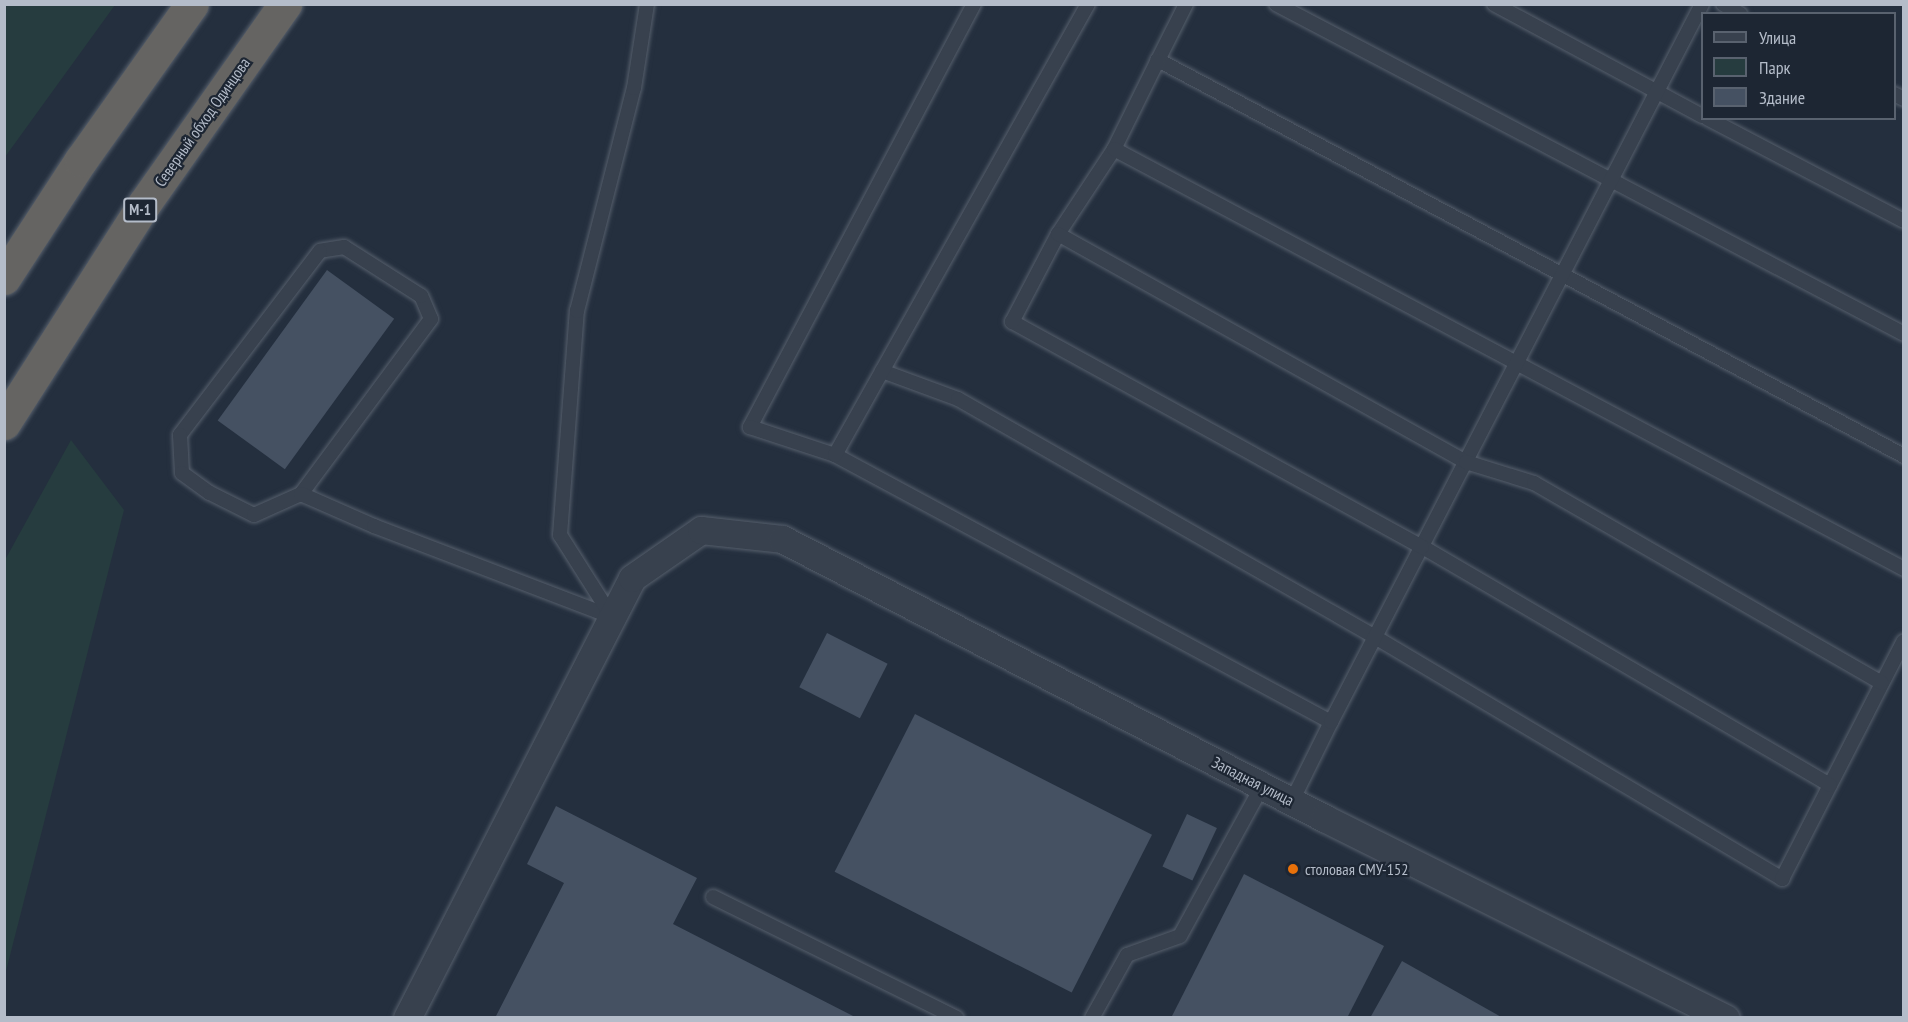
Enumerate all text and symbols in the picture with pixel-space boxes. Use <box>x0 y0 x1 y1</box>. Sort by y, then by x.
legend <box>1701 12 1896 120</box>
text: Улица <box>1759 26 1796 49</box>
street label: Северный обход Одинцова <box>150 54 254 190</box>
text: Парк <box>1759 56 1790 79</box>
text: Здание <box>1759 86 1805 109</box>
road number: М-1 <box>122 198 158 222</box>
street label: Западная улица <box>1209 752 1297 810</box>
place label: столовая СМУ-152 <box>1305 859 1408 879</box>
marker: столовая СМУ-152 <box>1286 862 1300 876</box>

